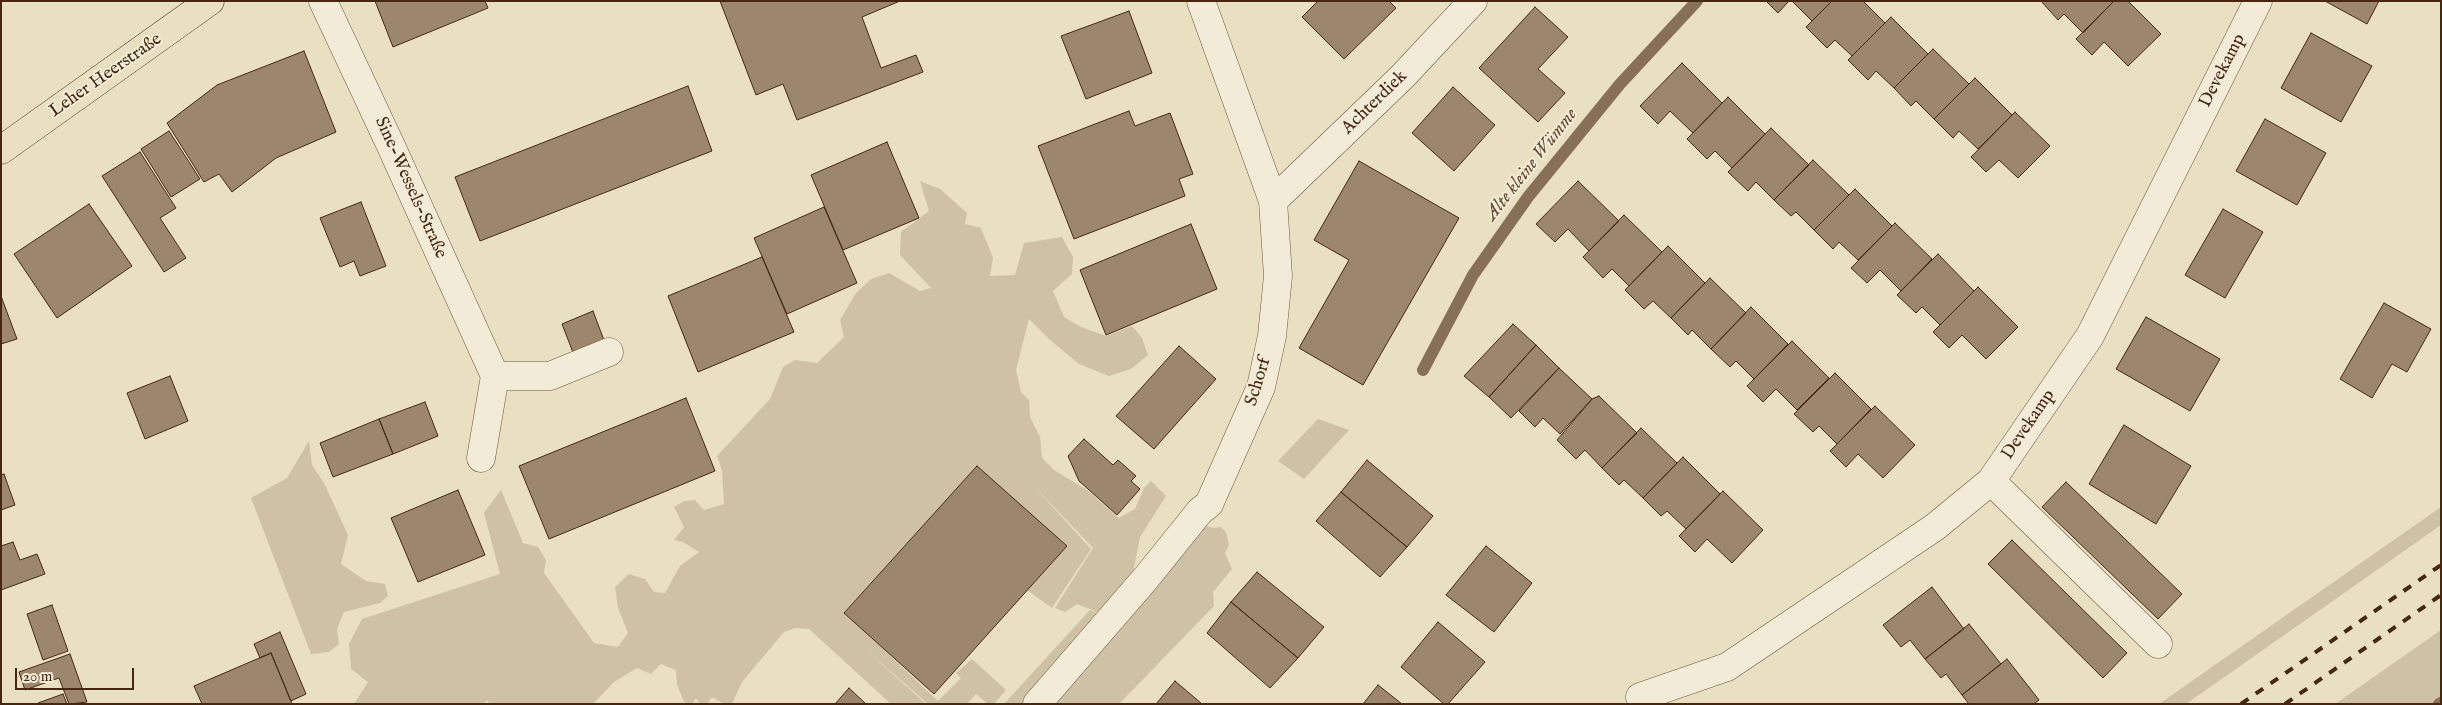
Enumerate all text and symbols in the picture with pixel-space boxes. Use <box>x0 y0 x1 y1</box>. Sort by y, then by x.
street label: Leher Heerstraße <box>46 29 166 123</box>
street label: Devekamp <box>2195 30 2251 112</box>
street label: Achterdiek <box>1338 67 1412 139</box>
water label: Alte kleine Wümme <box>1481 104 1583 226</box>
street label: Sine-Wessels-Straße <box>369 114 451 262</box>
street label: Schorf <box>1241 355 1277 409</box>
street label: Devekamp <box>1998 386 2060 464</box>
scale bar <box>18 658 136 690</box>
text: 20 m <box>23 667 52 686</box>

